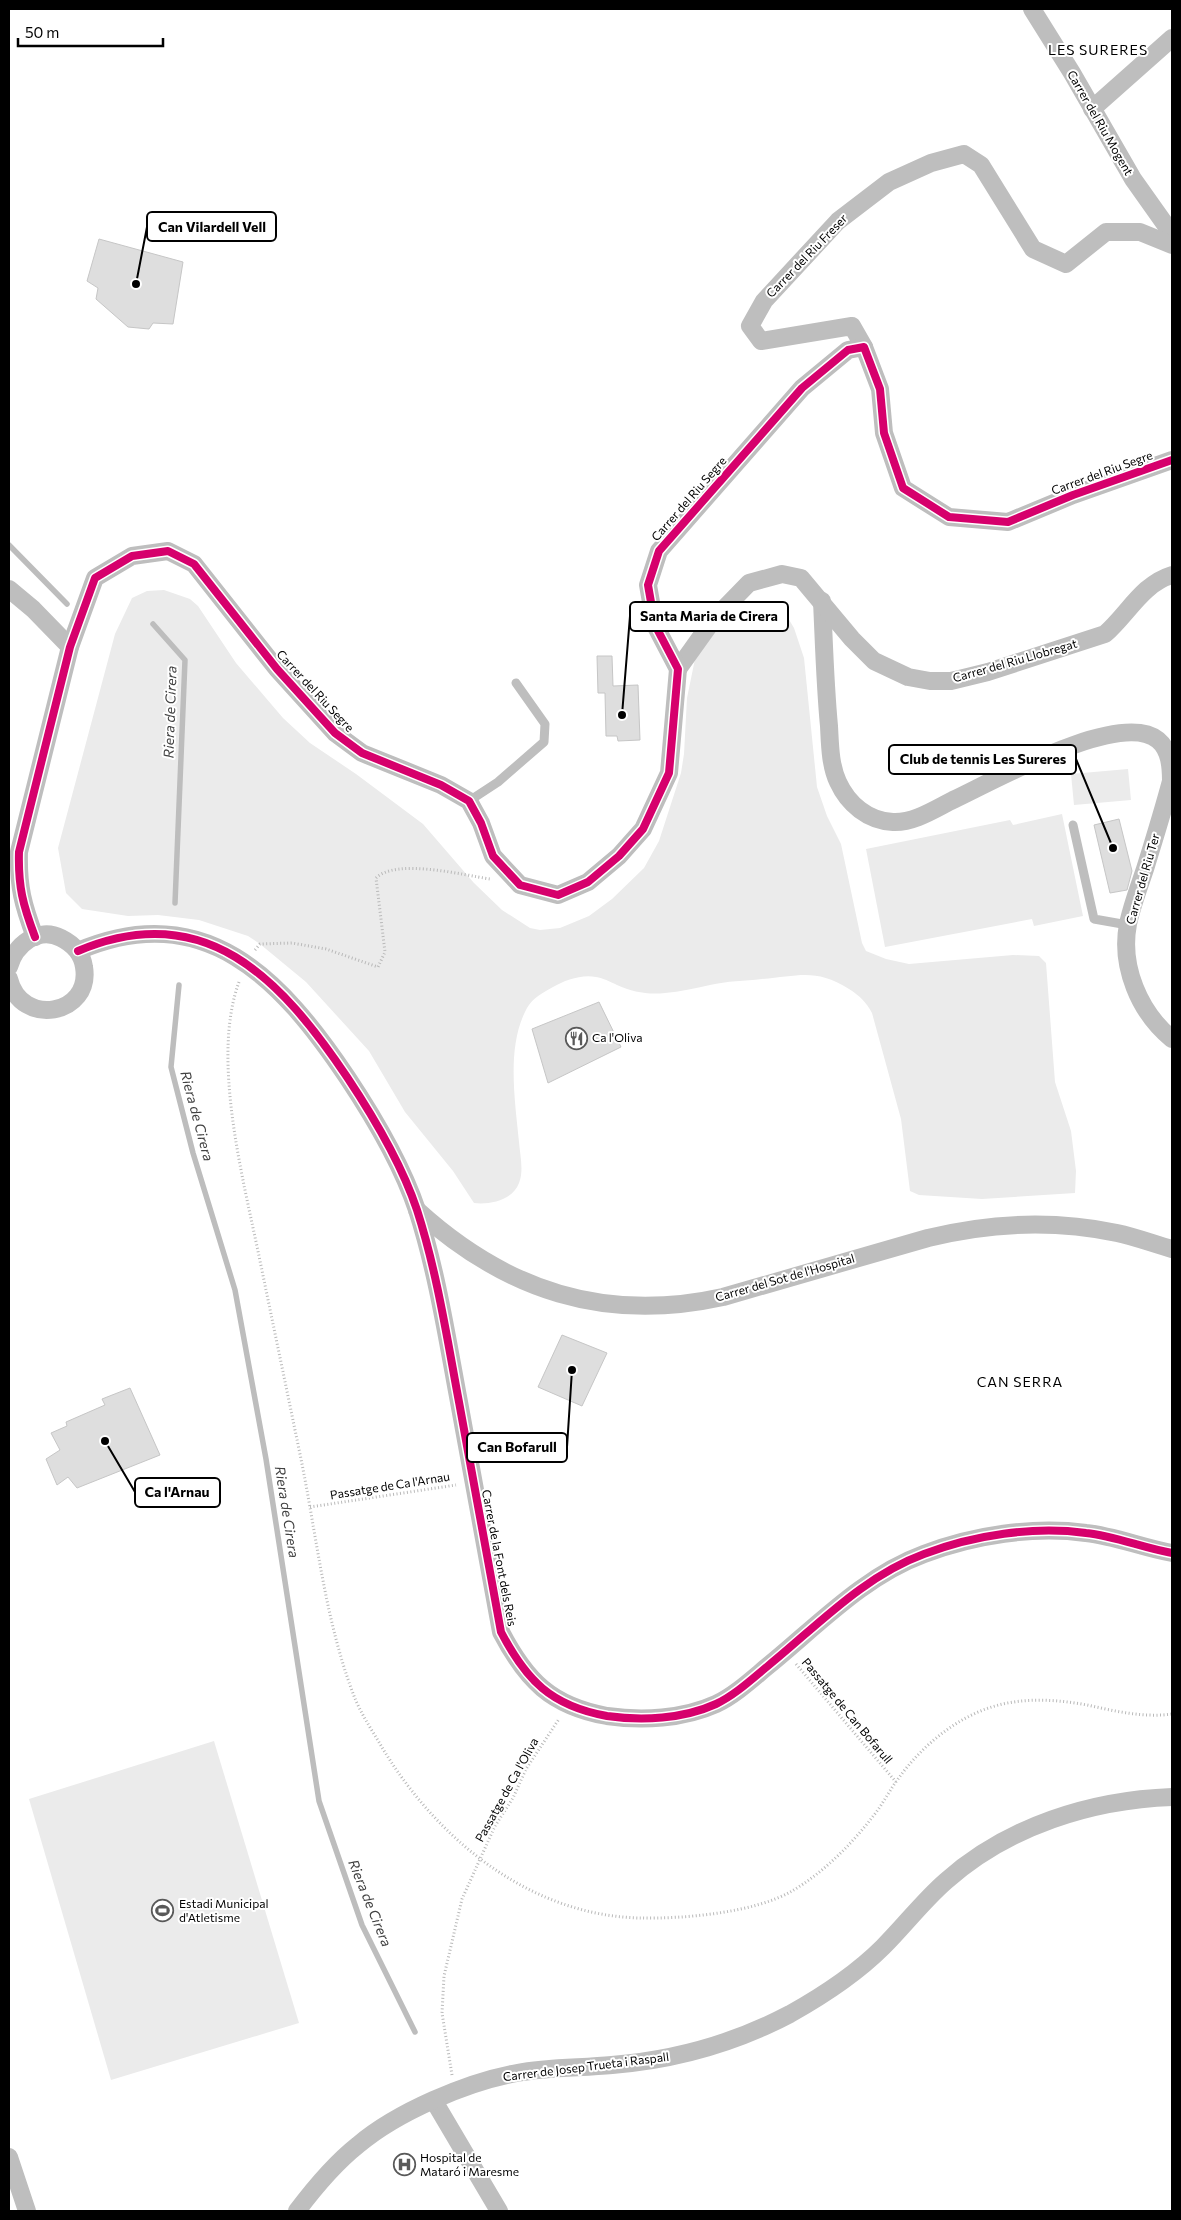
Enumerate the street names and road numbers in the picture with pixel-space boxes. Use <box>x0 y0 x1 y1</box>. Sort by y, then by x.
street label: Carrer del Riu Mogent <box>1065 67 1137 178</box>
street label: Carrer del Riu Freser <box>763 211 850 300</box>
street label: Carrer del Riu Segre <box>1049 447 1154 497</box>
street label: Carrer del Riu Segre <box>648 453 729 543</box>
street label: Carrer del Riu Llobregat <box>951 636 1079 685</box>
street label: Carrer del Riu Segre <box>274 646 357 734</box>
street label: Carrer del Riu Ter <box>1122 831 1162 926</box>
street label: Carrer del Sot de l'Hospital <box>713 1250 856 1304</box>
street label: Passatge de Ca l'Arnau <box>329 1469 451 1501</box>
street label: Carrer de la Font dels Reis <box>480 1488 520 1627</box>
street label: Passatge de Can Bofarull <box>800 1655 896 1766</box>
street label: Passatge de Ca l'Oliva <box>472 1735 541 1844</box>
street label: Carrer de Josep Trueta i Raspall <box>502 2049 670 2084</box>

